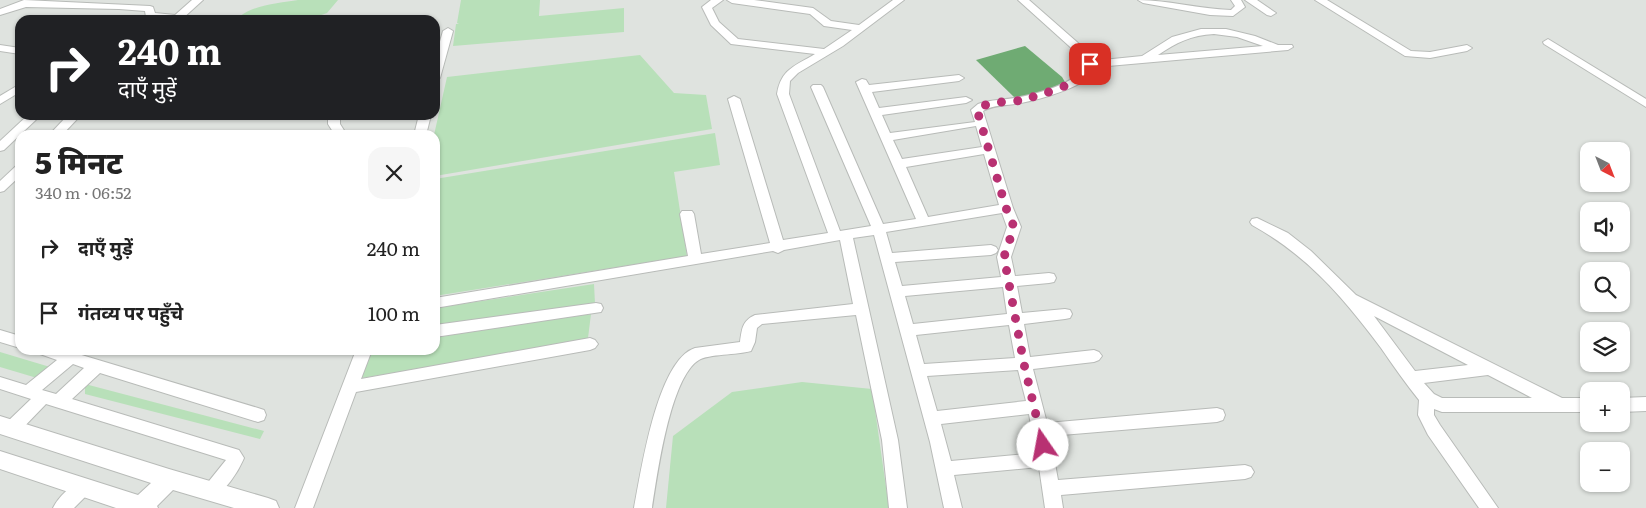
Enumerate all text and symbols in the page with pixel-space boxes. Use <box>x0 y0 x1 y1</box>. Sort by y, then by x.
text: 240 m <box>118 24 221 76</box>
icon: right <box>35 35 100 100</box>
pin <box>1069 43 1111 85</box>
icon: arrive <box>1076 50 1104 78</box>
text: दाएँ मुड़ें <box>118 71 177 104</box>
text: 5 मिनट <box>35 139 123 183</box>
north arrow <box>1580 142 1630 192</box>
map controls <box>1580 142 1630 492</box>
button: close <box>368 147 420 199</box>
text: 340 m · 06:52 <box>35 180 131 204</box>
button: sound <box>1580 202 1630 252</box>
text: दाएँ मुड़ें <box>78 233 133 261</box>
icon: right <box>35 234 63 262</box>
text: 240 m <box>367 234 420 262</box>
button: search <box>1580 262 1630 312</box>
text: गंतव्य पर पहुँचे <box>78 298 183 326</box>
icon: arrive <box>35 299 63 327</box>
text: 100 m <box>368 299 420 327</box>
button: layers <box>1580 322 1630 372</box>
button: + <box>1580 382 1630 432</box>
position arrow <box>1016 418 1068 470</box>
button: − <box>1580 442 1630 492</box>

